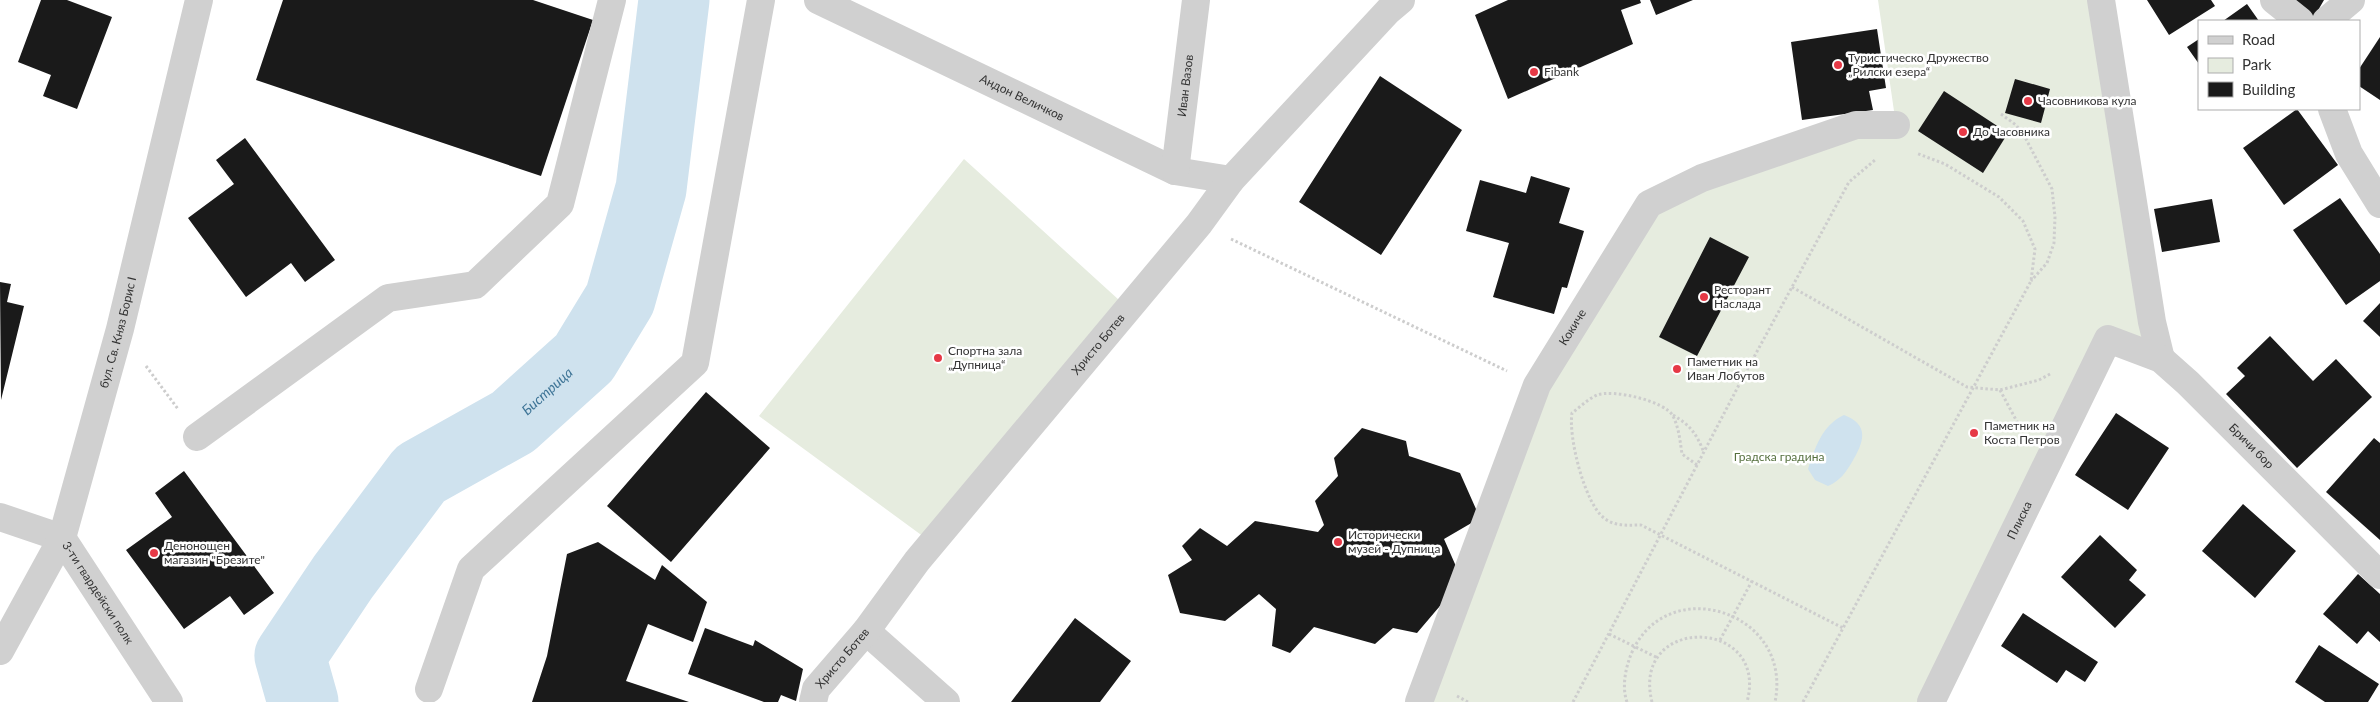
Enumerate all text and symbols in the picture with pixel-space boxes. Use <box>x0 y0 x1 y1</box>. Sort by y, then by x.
legend <box>2198 20 2360 110</box>
text: Road <box>2242 30 2275 48</box>
place label: Туристическо Дружество „Рилски езера“ <box>1848 50 1989 79</box>
street label: Иван Вазов <box>1174 54 1196 118</box>
text: Park <box>2242 55 2272 73</box>
marker: Туристическо Дружество „Рилски езера“ <box>1832 59 1844 71</box>
place label: Fibank <box>1544 64 1580 79</box>
marker: Fibank <box>1528 66 1540 78</box>
street label: Андон Величков <box>977 71 1067 124</box>
text: Building <box>2242 80 2295 98</box>
place label: Часовникова кула <box>2038 93 2136 108</box>
marker: Часовникова кула <box>2022 95 2034 107</box>
place label: До Часовника <box>1973 124 2050 139</box>
marker: До Часовника <box>1957 126 1969 138</box>
street label: бул. Св. Княз Борис I <box>96 275 139 390</box>
place label: Ресторант Наслада <box>1714 282 1771 311</box>
marker: Ресторант Наслада <box>1698 291 1710 303</box>
street label: Кокиче <box>1555 306 1589 348</box>
street label: Христо Ботев <box>1068 310 1128 378</box>
place label: Спортна зала „Дупница“ <box>948 343 1022 372</box>
marker: Спортна зала „Дупница“ <box>932 352 944 364</box>
place label: Паметник на Иван Лобутов <box>1687 354 1765 383</box>
marker: Паметник на Иван Лобутов <box>1671 363 1683 375</box>
water label: Бистрица <box>518 364 576 418</box>
place label: Паметник на Коста Петров <box>1984 418 2060 447</box>
street label: Бричи бор <box>2226 420 2277 472</box>
marker: Паметник на Коста Петров <box>1968 427 1980 439</box>
park label: Градска градина <box>1734 449 1824 464</box>
street label: Плиска <box>2003 499 2035 542</box>
place label: Исторически музей - Дупница <box>1348 527 1441 556</box>
marker: Исторически музей - Дупница <box>1332 536 1344 548</box>
street label: 3-ти гвардейски полк <box>59 538 138 648</box>
place label: Денонощен магазин "Брезите" <box>164 538 265 567</box>
marker: Денонощен магазин "Брезите" <box>148 547 160 559</box>
street label: Христо Ботев <box>812 625 872 691</box>

